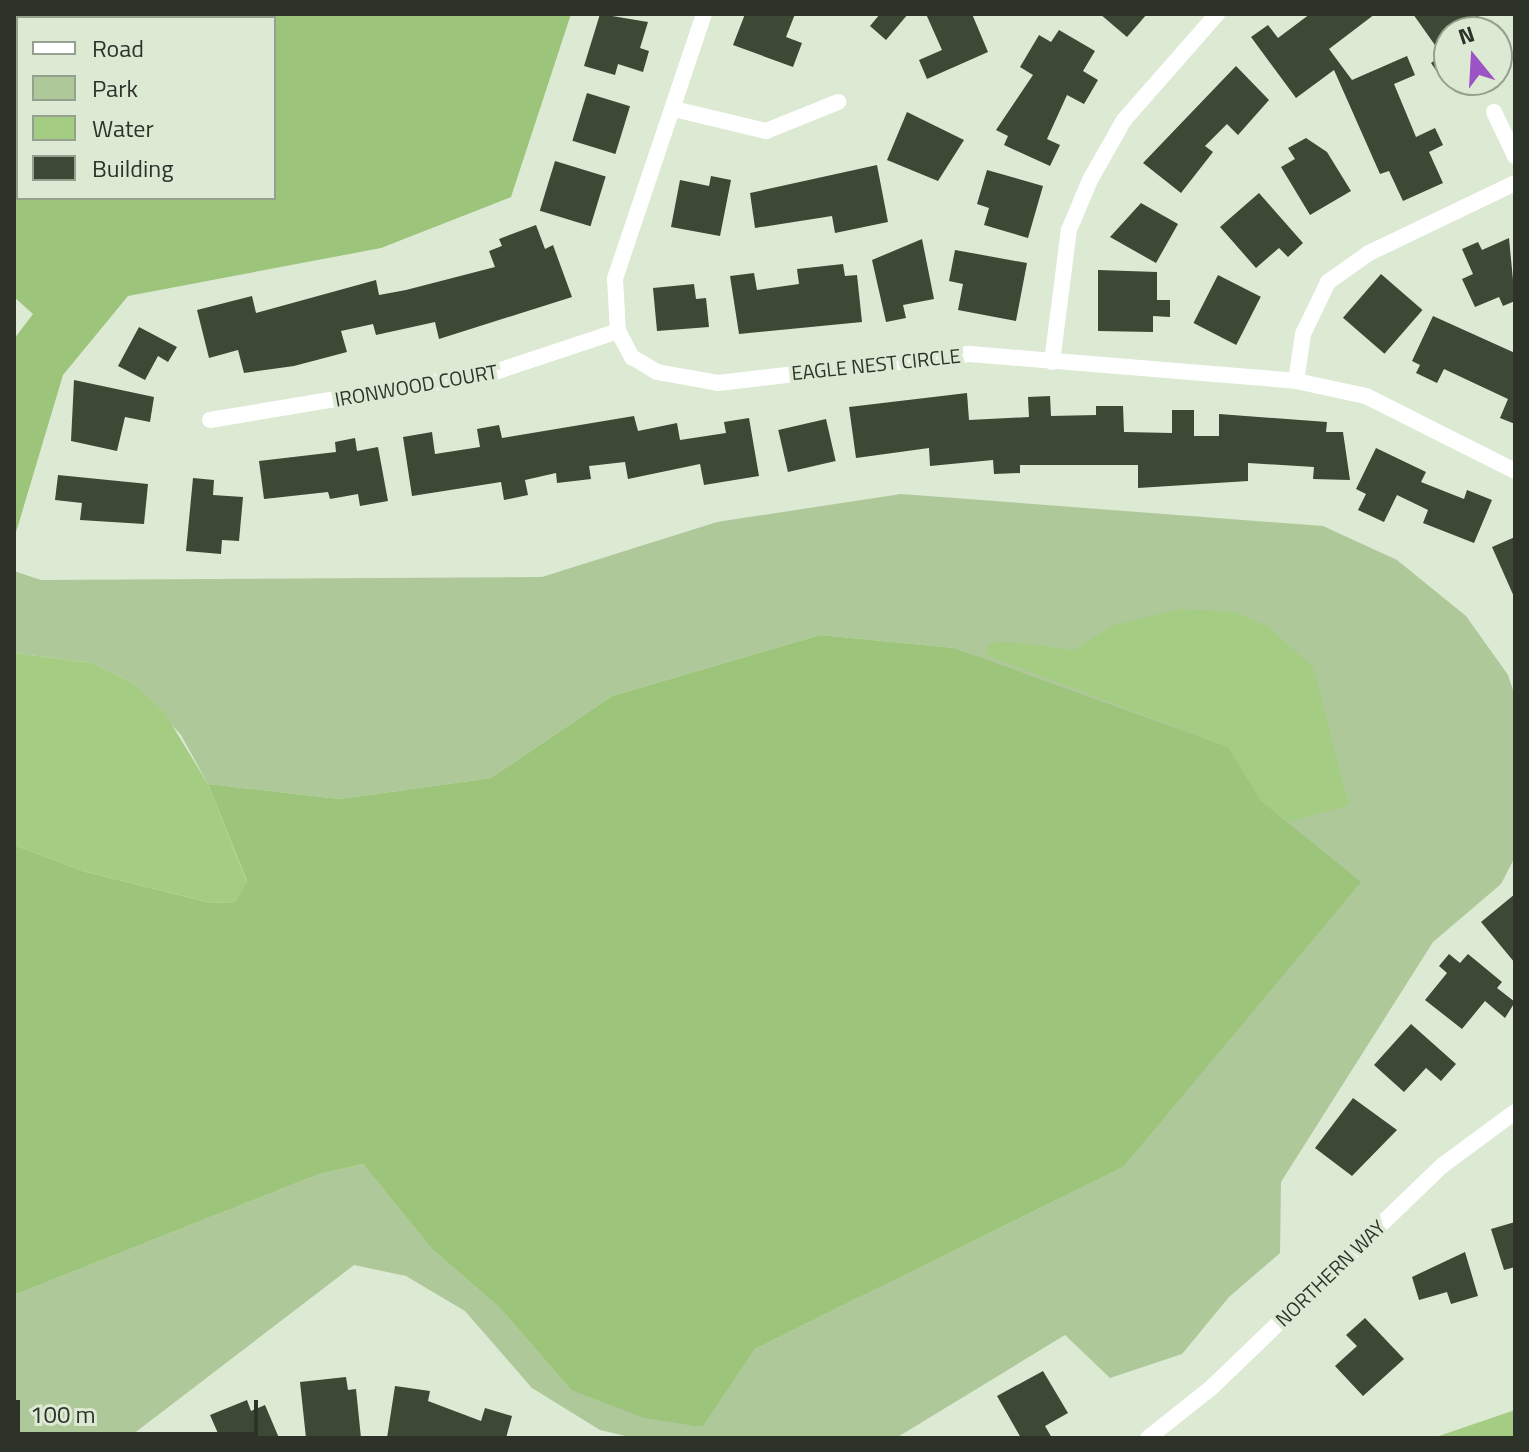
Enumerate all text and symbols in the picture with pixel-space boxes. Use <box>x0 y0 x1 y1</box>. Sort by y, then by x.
legend <box>16 16 276 200</box>
north arrow <box>1433 16 1513 96</box>
text: N <box>1454 17 1479 54</box>
text: Road <box>92 30 144 66</box>
text: Park <box>92 70 138 106</box>
text: Water <box>92 110 154 146</box>
text: Building <box>92 150 174 186</box>
street label: EAGLE NEST CIRCLE <box>790 343 962 385</box>
street label: IRONWOOD COURT <box>333 359 499 411</box>
street label: NORTHERN WAY <box>1270 1215 1390 1331</box>
scale bar <box>20 1384 262 1434</box>
text: 100 m <box>30 1396 96 1432</box>

